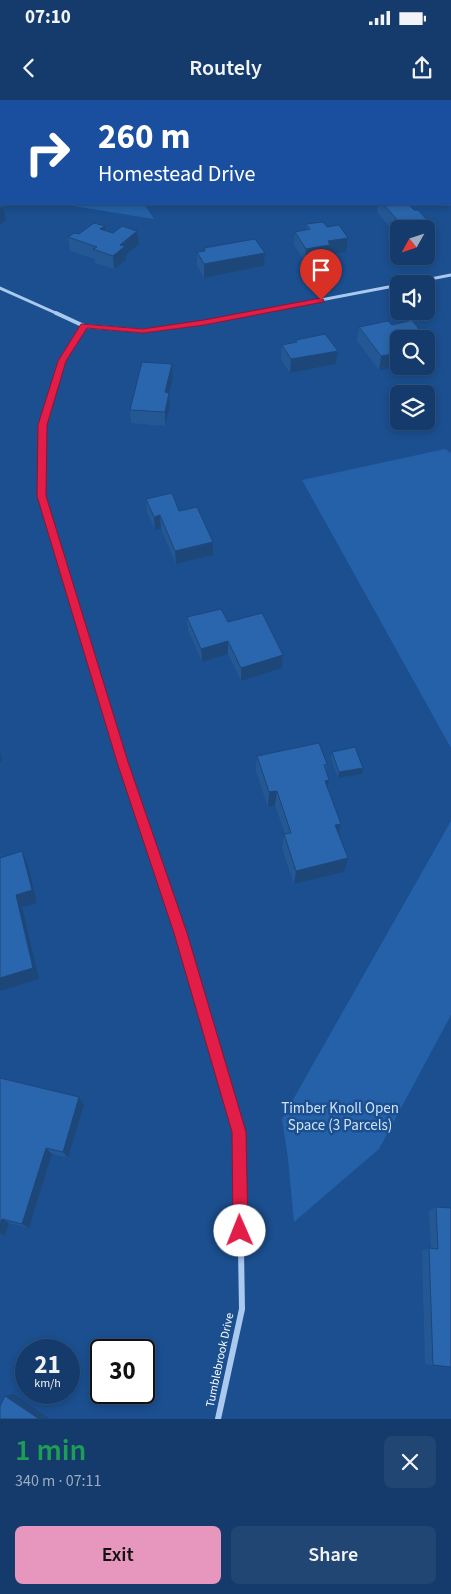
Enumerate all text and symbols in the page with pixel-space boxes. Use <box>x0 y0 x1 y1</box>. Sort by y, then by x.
text: 07:10 <box>25 4 71 31</box>
text: Routely <box>189 52 262 84</box>
icon: back <box>15 54 43 82</box>
icon: share <box>408 54 436 82</box>
text: 260 m <box>98 112 190 162</box>
icon: right <box>15 120 80 185</box>
text: Homestead Drive <box>98 158 255 190</box>
north arrow <box>390 220 435 265</box>
map controls <box>390 220 435 430</box>
pin <box>300 249 342 300</box>
icon: arrive <box>307 256 335 284</box>
button: sound <box>390 275 435 320</box>
button: search <box>390 330 435 375</box>
button: layers <box>390 385 435 430</box>
park label: Timber Knoll Open Space (3 Parcels) <box>281 1098 399 1136</box>
position arrow <box>213 1204 265 1256</box>
street label: Tumblebrook Drive <box>202 1311 238 1409</box>
speed limit sign: 30 <box>90 1339 155 1404</box>
text: 21 <box>34 1347 61 1383</box>
text: km/h <box>34 1375 61 1392</box>
text: 1 min <box>15 1429 86 1472</box>
button: close <box>384 1436 436 1488</box>
text: 340 m · 07:11 <box>15 1470 102 1492</box>
button: Exit <box>15 1526 221 1584</box>
button: Share <box>231 1526 436 1584</box>

